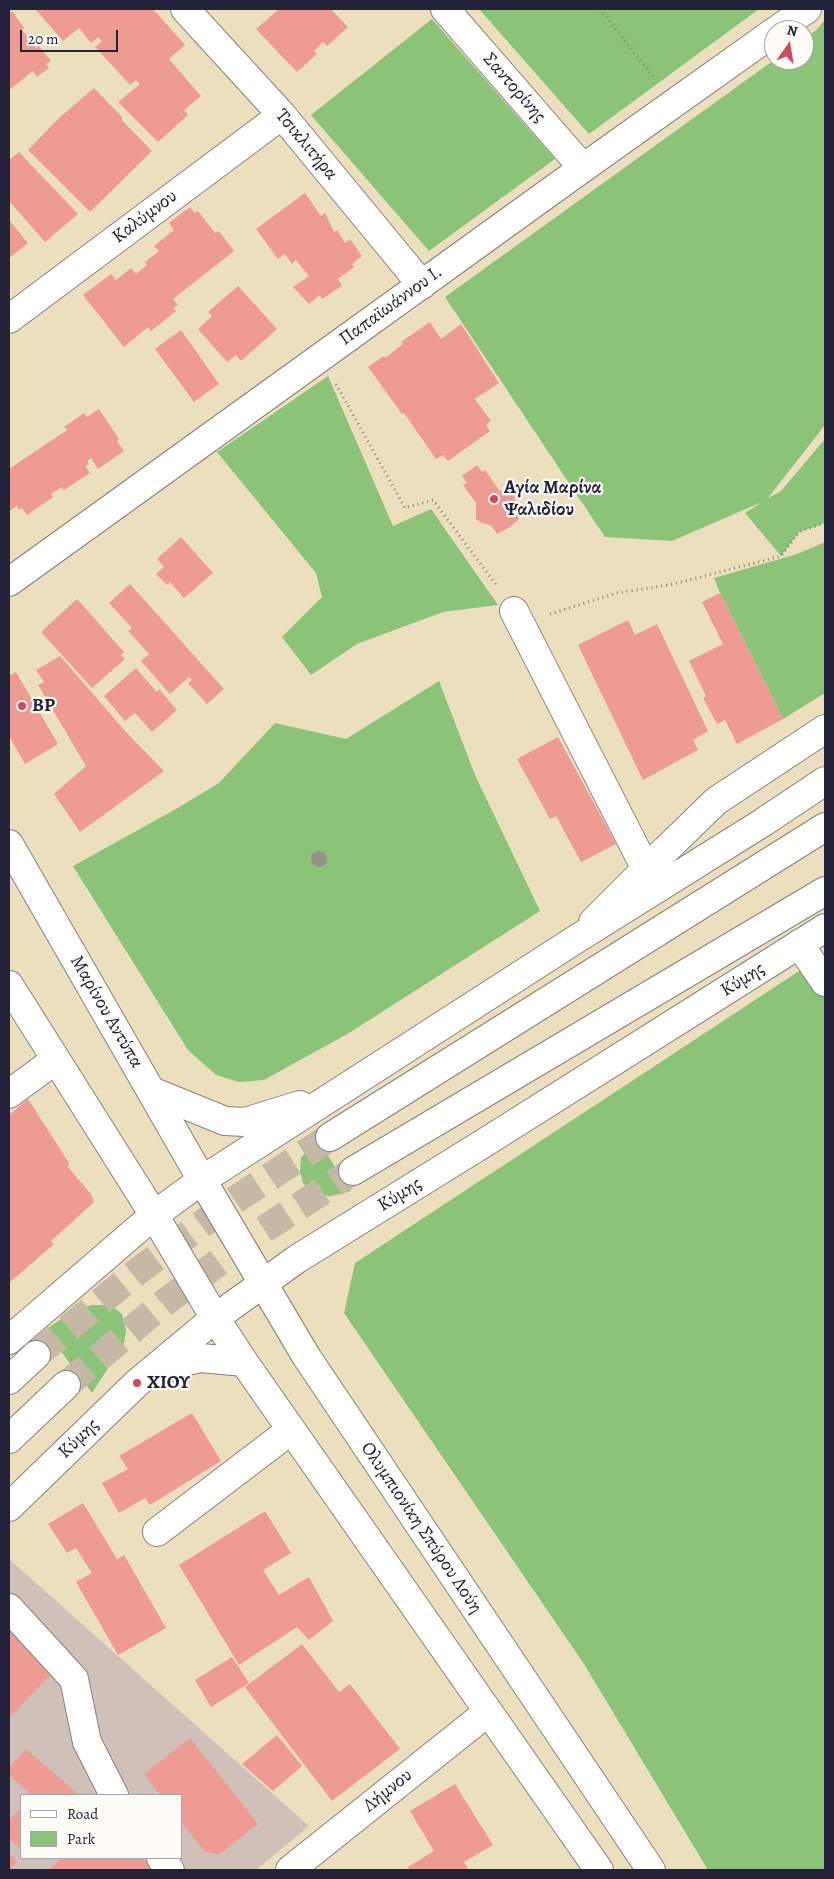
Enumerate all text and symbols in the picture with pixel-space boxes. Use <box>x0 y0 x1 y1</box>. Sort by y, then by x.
scale bar <box>22 20 120 52</box>
north arrow <box>764 20 814 70</box>
text: N <box>785 20 799 41</box>
text: 20 m <box>28 29 59 49</box>
street label: Σαντορίνης <box>478 48 550 128</box>
street label: Τσικλιτήρα <box>270 105 342 185</box>
street label: Καλύμνου <box>108 185 182 249</box>
street label: Παπαϊωάννου Ι. <box>335 261 447 351</box>
place label: Αγία Μαρίνα Ψαλιδίου <box>504 477 601 521</box>
marker: Αγία Μαρίνα Ψαλιδίου <box>488 493 500 505</box>
place label: BP <box>32 695 55 717</box>
marker: BP <box>16 700 28 712</box>
street label: Μαρίνου Αντύπα <box>65 952 147 1072</box>
street label: Κύμης <box>717 958 769 1002</box>
street label: Κύμης <box>374 1173 426 1217</box>
place label: ΧΙΟΥ <box>147 1372 190 1394</box>
marker: ΧΙΟΥ <box>131 1377 143 1389</box>
street label: Κύμης <box>54 1414 104 1464</box>
street label: Ολυμπιονίκη Σπύρου Λούη <box>355 1438 487 1618</box>
street label: Λήμνου <box>359 1764 417 1818</box>
legend <box>20 1794 182 1859</box>
text: Road <box>67 1804 98 1824</box>
text: Park <box>67 1829 95 1849</box>

